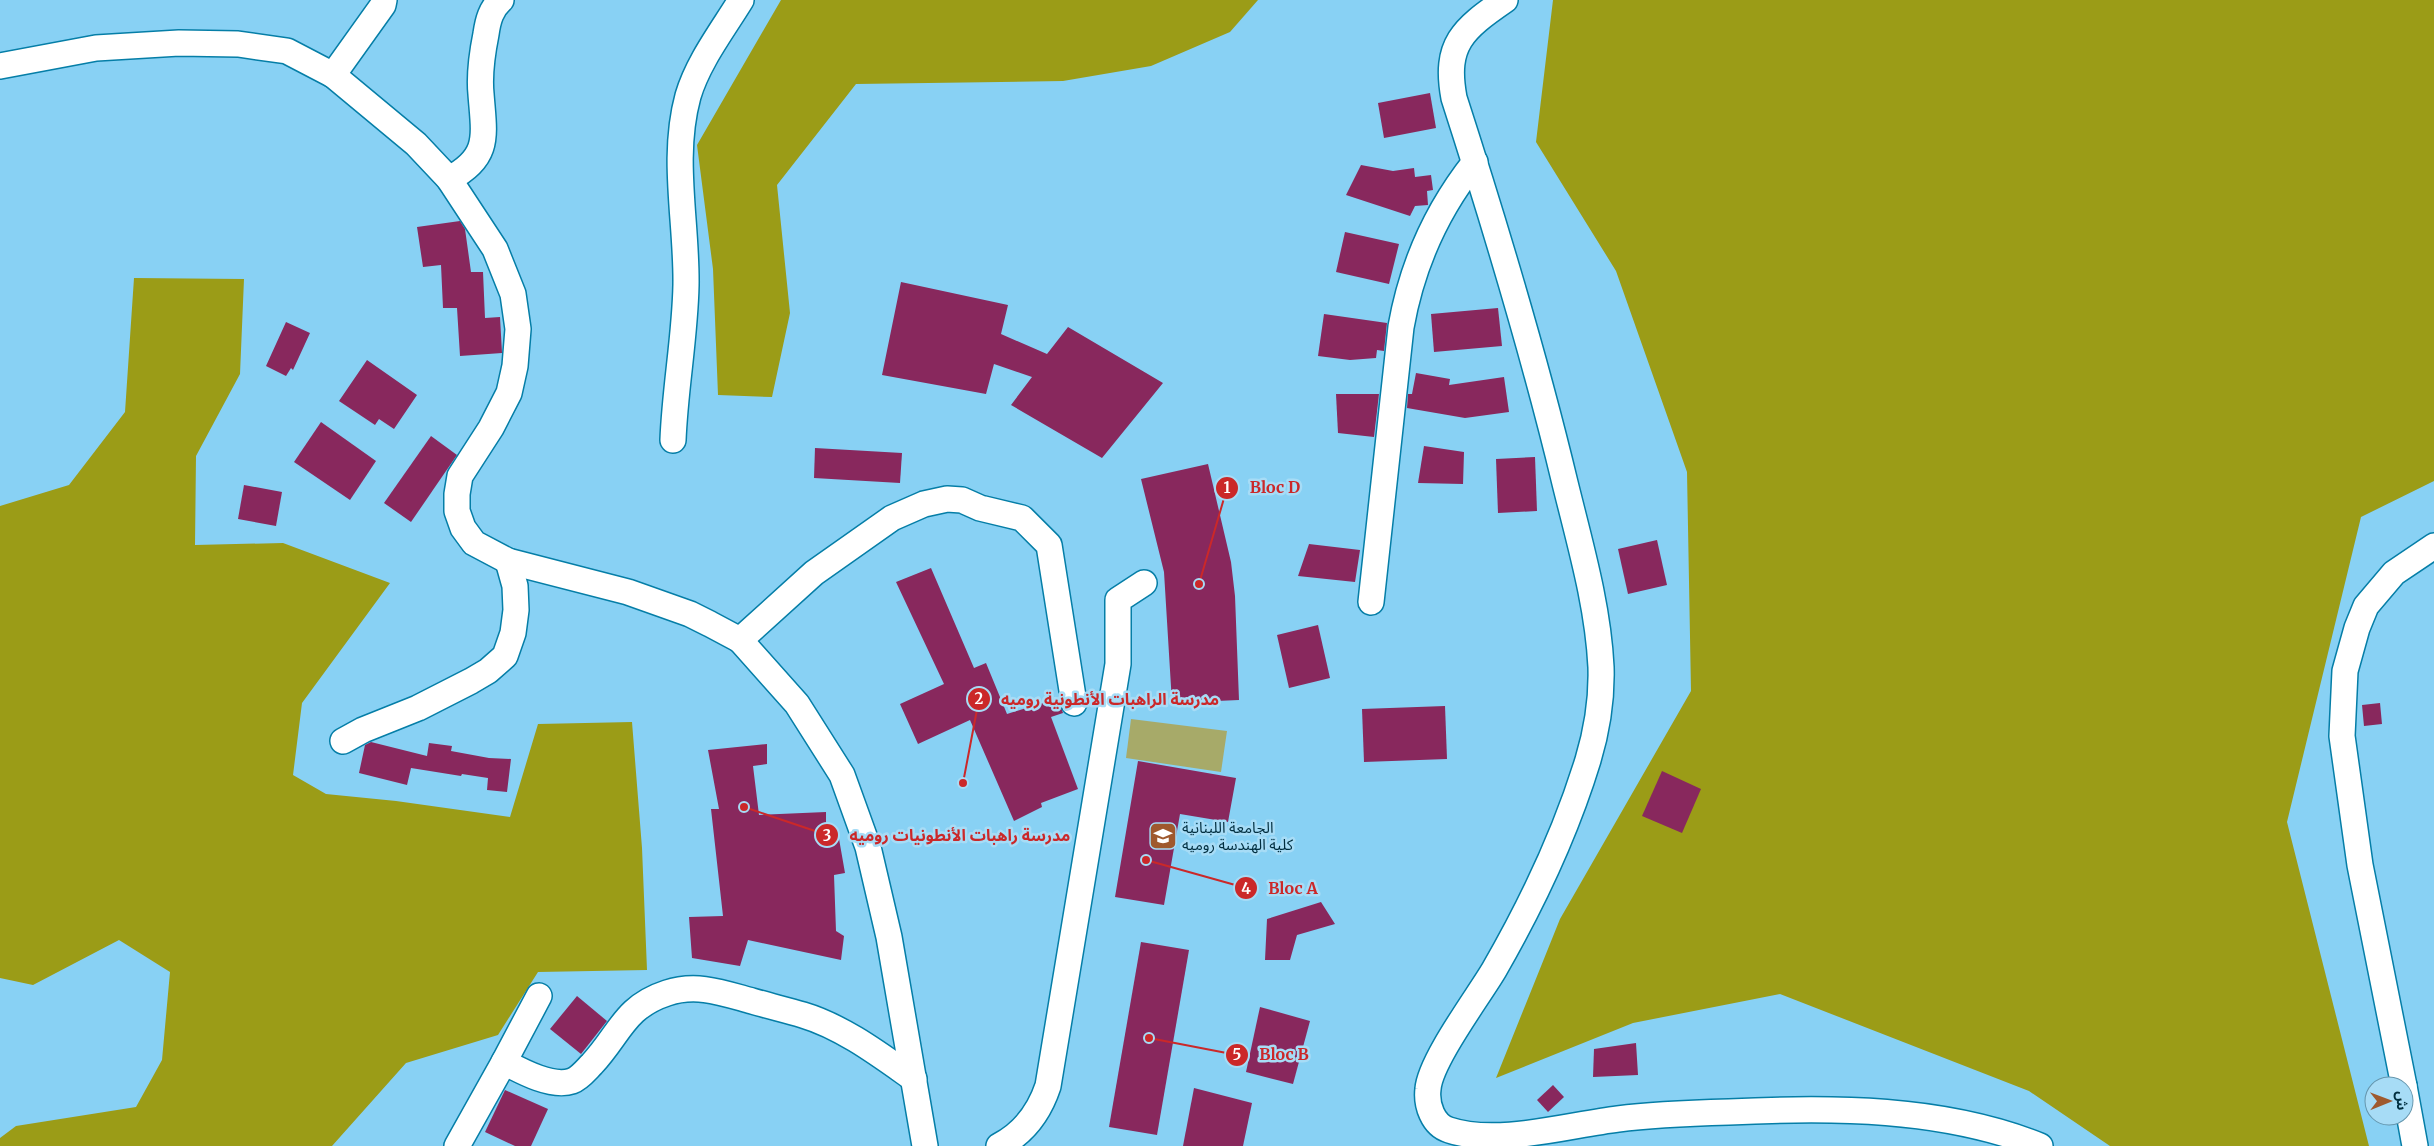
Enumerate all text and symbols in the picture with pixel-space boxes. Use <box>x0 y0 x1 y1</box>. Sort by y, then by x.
callout: Bloc D <box>1215 472 1310 503</box>
text: Bloc D <box>1250 477 1300 497</box>
text: 1 <box>1224 478 1231 497</box>
callout: مدرسة الراهبات الأنطونية روميه <box>966 683 1229 714</box>
text: 2 <box>975 689 984 708</box>
text: مدرسة الراهبات الأنطونية روميه <box>1001 689 1219 709</box>
place label: الجامعة اللبنانية كلية الهندسة روميه <box>1182 818 1294 854</box>
callout: مدرسة راهبات الأنطونيات روميه <box>815 820 1080 851</box>
school or university icon: الجامعة اللبنانية كلية الهندسة روميه <box>1148 821 1178 851</box>
text: مدرسة راهبات الأنطونيات روميه <box>850 825 1070 845</box>
text: 3 <box>823 826 831 845</box>
callout: Bloc A <box>1234 873 1328 904</box>
text: Bloc A <box>1268 878 1318 898</box>
text: 4 <box>1241 879 1251 898</box>
callout: Bloc B <box>1225 1039 1319 1070</box>
text: Bloc B <box>1259 1044 1309 1064</box>
text: 5 <box>1233 1045 1241 1064</box>
north arrow <box>2364 1076 2414 1126</box>
text: ش <box>2393 1091 2411 1111</box>

